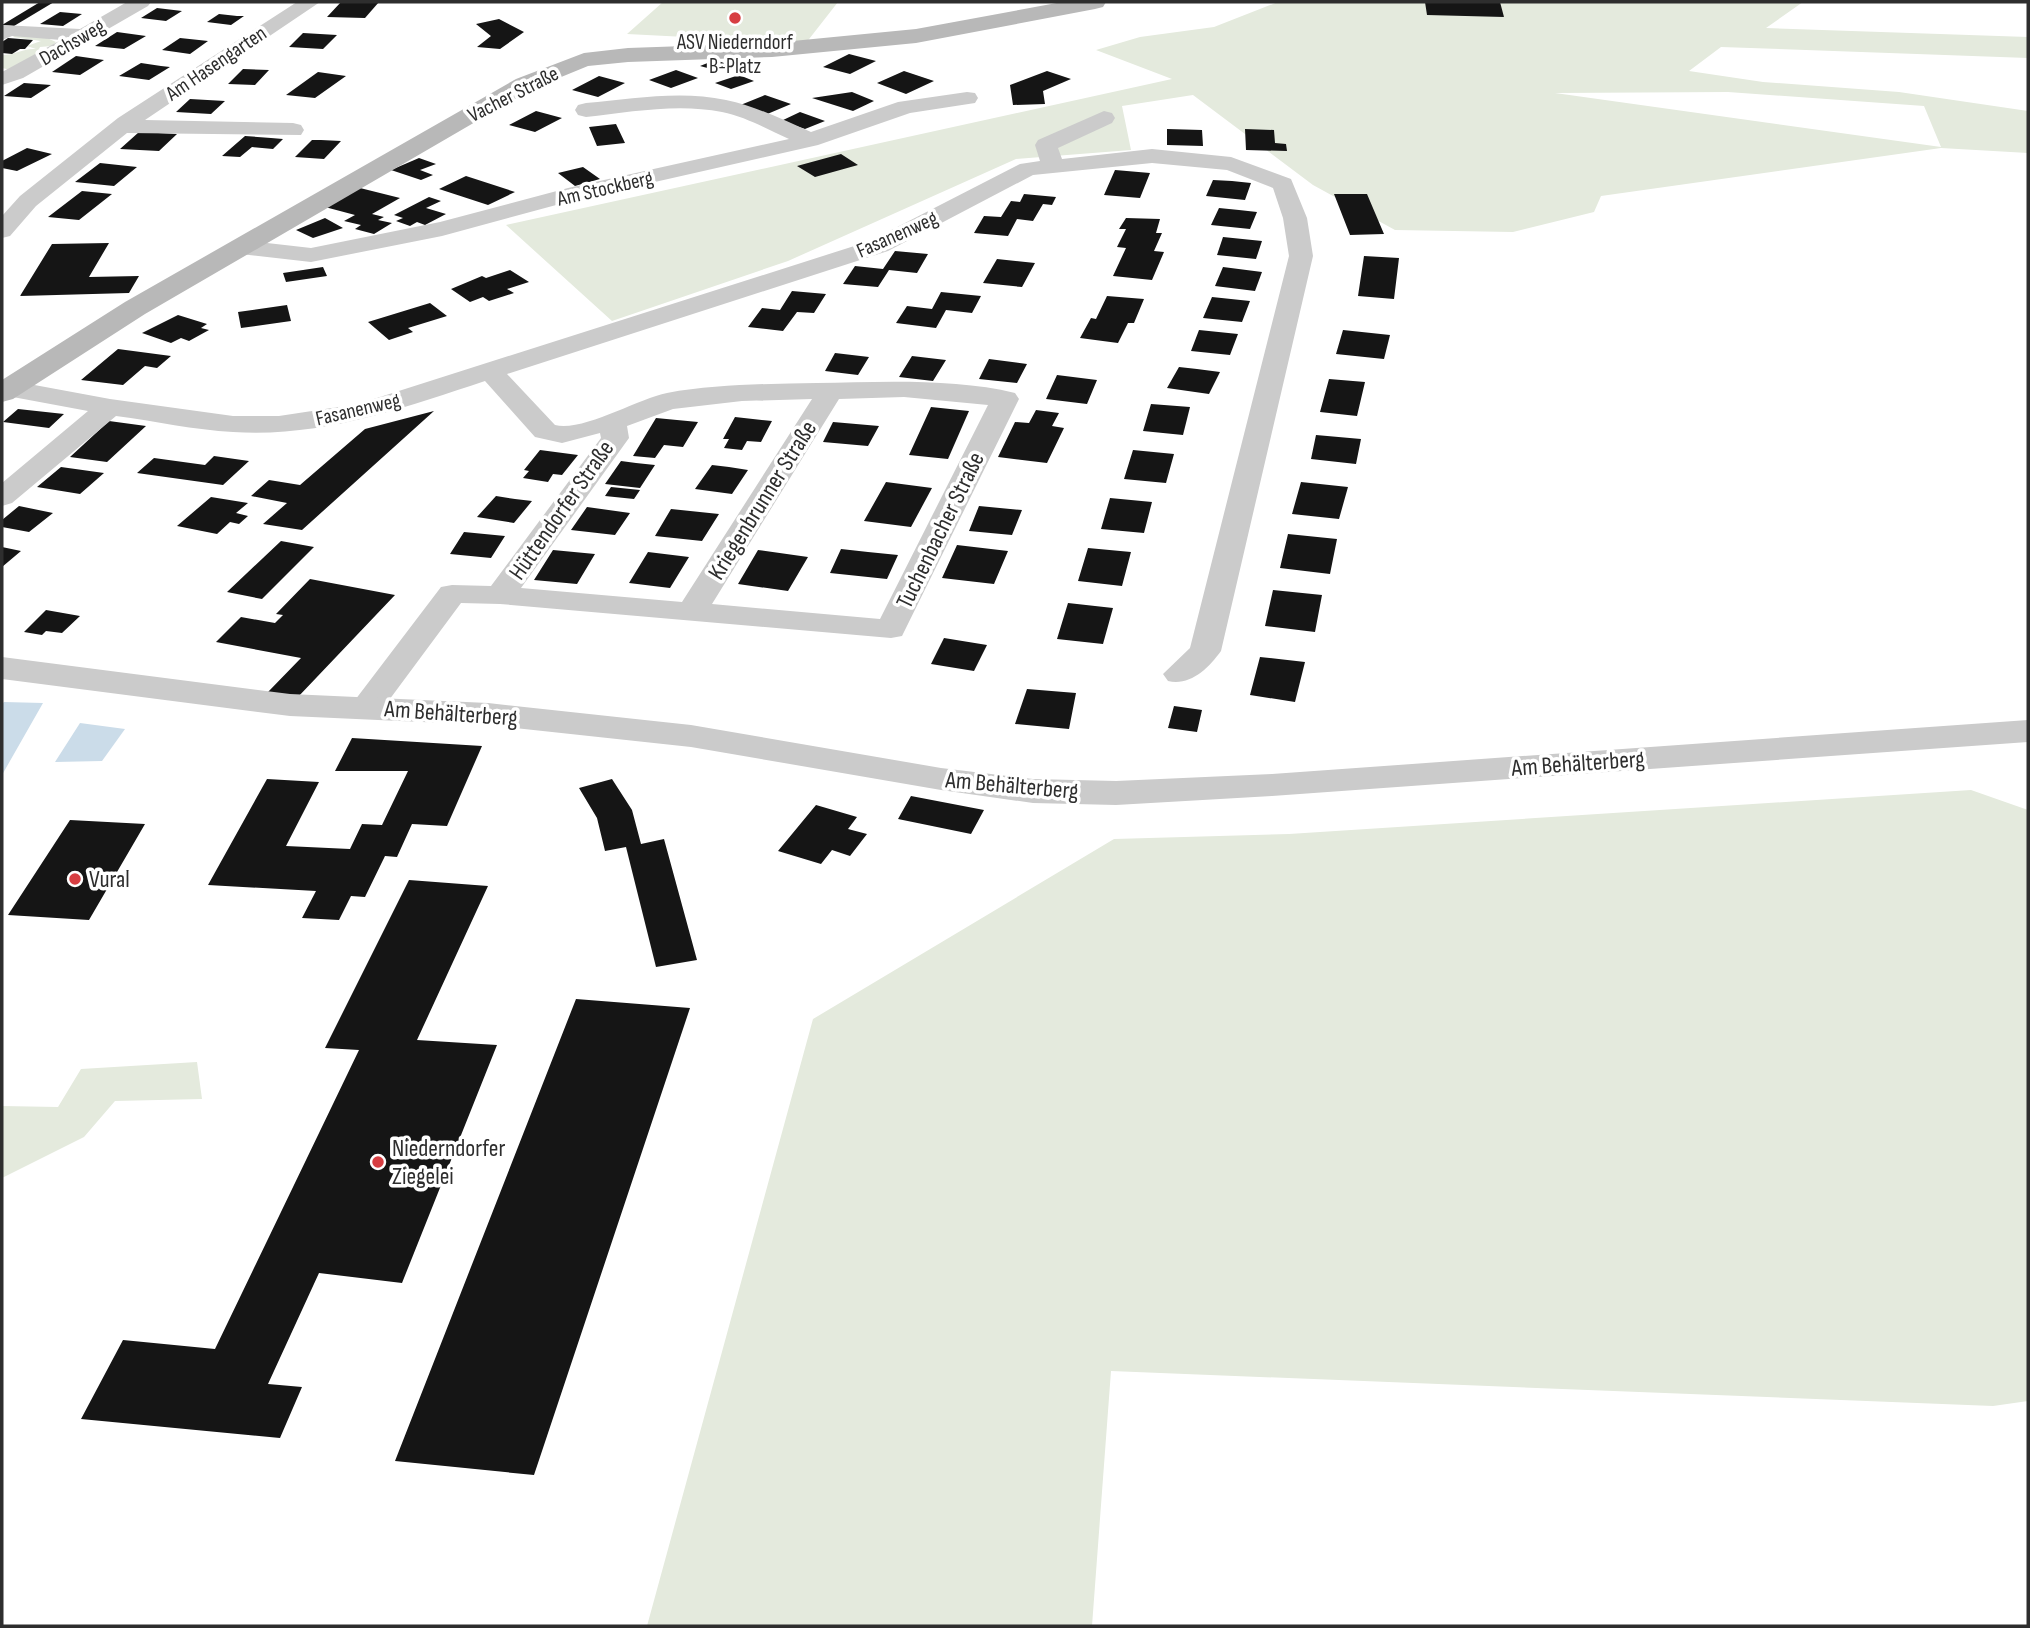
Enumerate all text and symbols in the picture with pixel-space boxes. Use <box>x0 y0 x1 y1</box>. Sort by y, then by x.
marker: ASV Niederndorf B-Platz <box>727 10 743 26</box>
street label: Dachsweg <box>35 14 110 71</box>
street label: Am Hasengarten <box>160 21 271 107</box>
place label: ASV Niederndorf B-Platz <box>676 30 794 79</box>
street label: Vacher Straße <box>464 61 563 128</box>
street label: Am Stockberg <box>554 165 655 212</box>
street label: Fasanenweg <box>853 206 942 263</box>
street label: Fasanenweg <box>313 388 403 431</box>
street label: Kriegenbrunner Straße <box>702 415 823 585</box>
street label: Hüttendorfer Straße <box>503 435 620 586</box>
street label: Tuchenbacher Straße <box>890 447 991 613</box>
street label: Am Behälterberg <box>382 694 518 733</box>
street label: Am Behälterberg <box>1510 744 1646 783</box>
street label: Am Behälterberg <box>943 765 1080 806</box>
place label: Vural <box>89 865 130 894</box>
marker: Vural <box>67 871 83 887</box>
place label: Niederndorfer Ziegelei <box>392 1134 505 1191</box>
marker: Niederndorfer Ziegelei <box>370 1154 386 1170</box>

